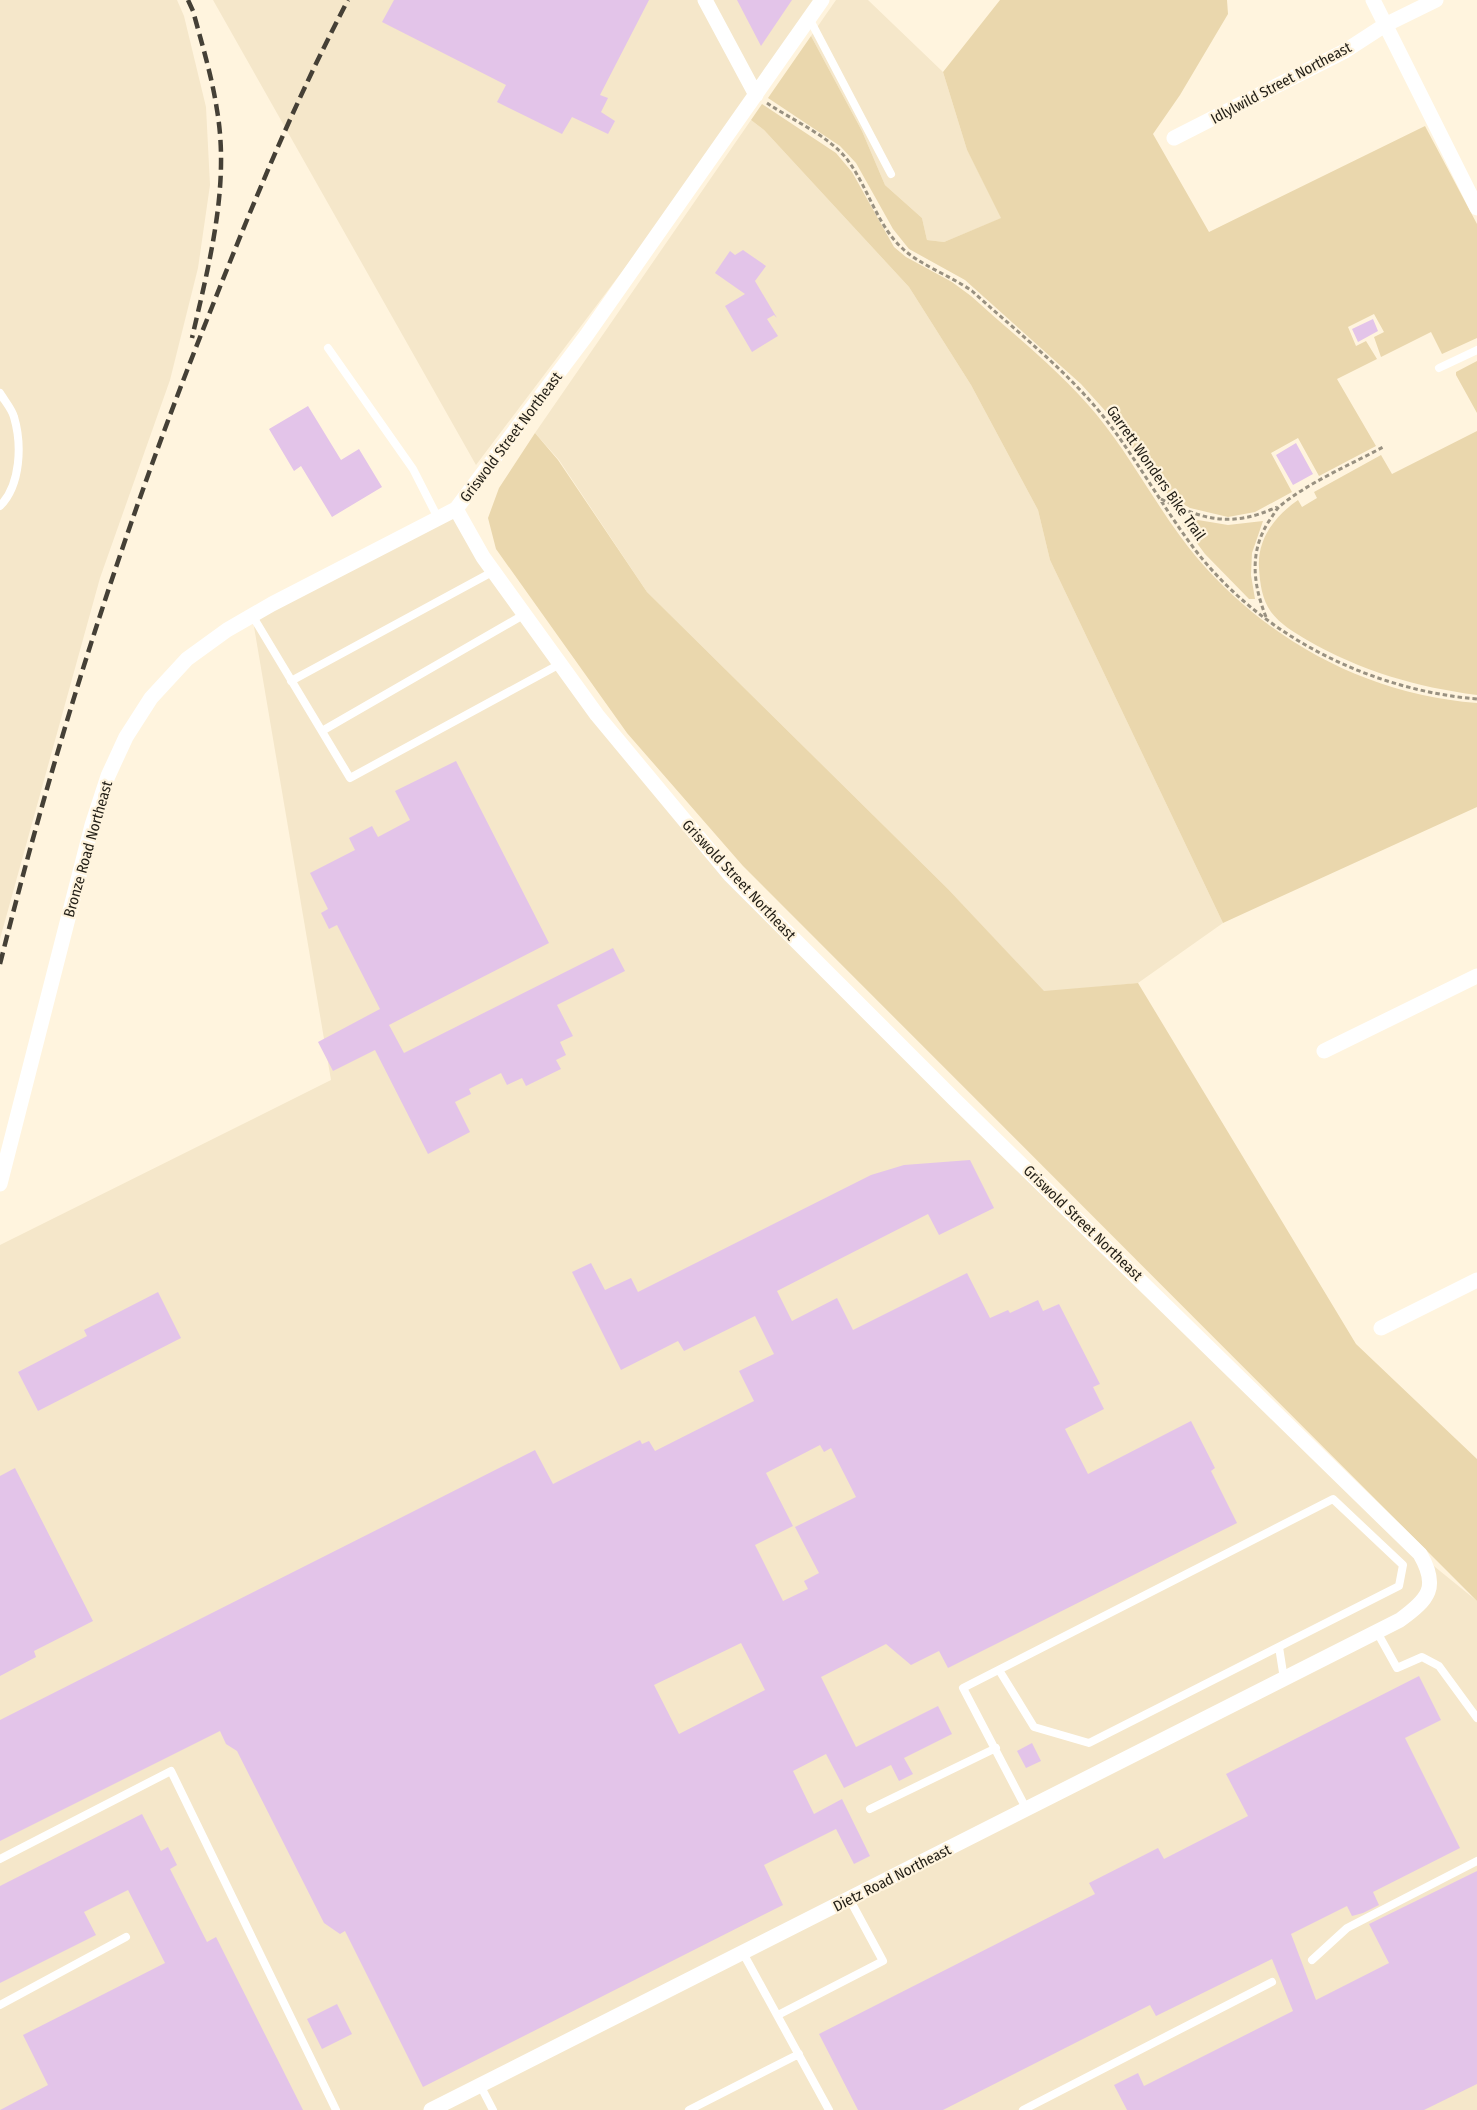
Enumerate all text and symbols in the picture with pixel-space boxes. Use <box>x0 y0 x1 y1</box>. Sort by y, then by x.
street label: Idlylwild Street Northeast <box>1208 38 1355 128</box>
street label: Griswold Street Northeast <box>456 368 566 506</box>
street label: Garrett Wonders Bike Trail <box>1103 402 1209 544</box>
street label: Bronze Road Northeast <box>60 779 116 919</box>
street label: Griswold Street Northeast <box>678 816 800 944</box>
street label: Griswold Street Northeast <box>1020 1162 1146 1285</box>
street label: Dietz Road Northeast <box>830 1840 954 1915</box>

